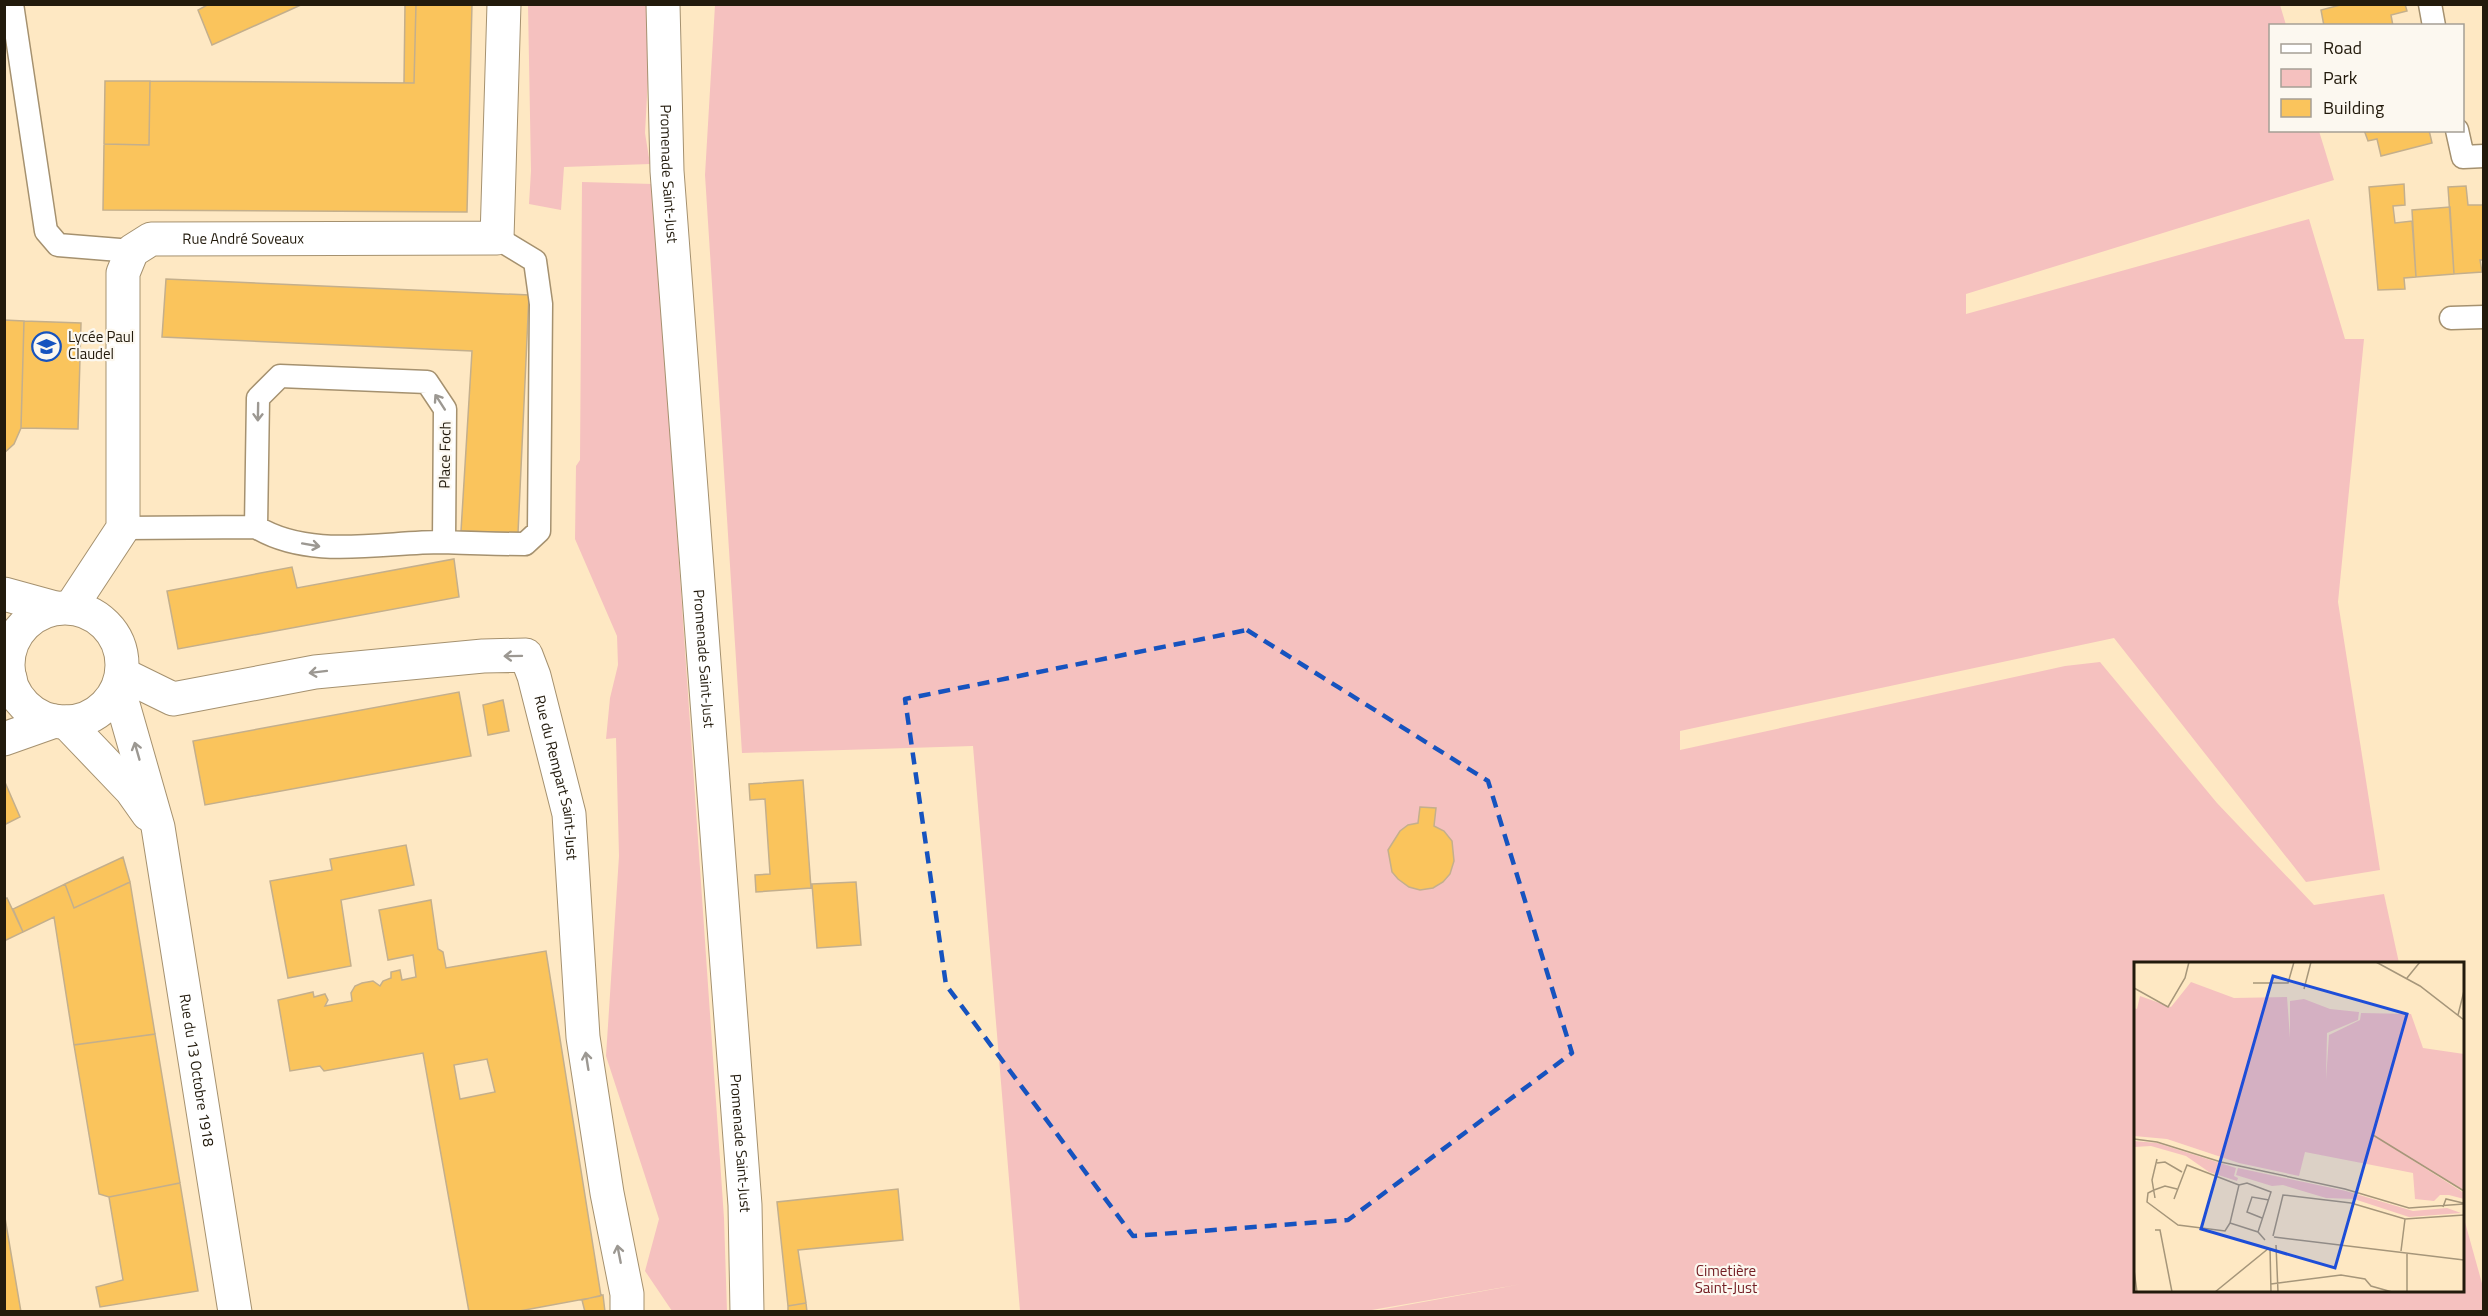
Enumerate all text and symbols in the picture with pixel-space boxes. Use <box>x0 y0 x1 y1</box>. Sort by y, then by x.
legend <box>2269 24 2464 132</box>
text: Road <box>2323 34 2362 61</box>
text: Park <box>2323 64 2358 91</box>
text: Building <box>2323 94 2384 121</box>
street label: Promenade Saint-Just <box>654 104 684 245</box>
street label: Rue André Soveaux <box>182 227 304 250</box>
place label: Lycée Paul Claudel <box>68 325 134 365</box>
school or university icon: Lycée Paul Claudel <box>31 330 63 362</box>
one-way arrow <box>433 393 446 410</box>
one-way arrow <box>252 402 264 422</box>
street label: Place Foch <box>432 421 457 489</box>
one-way arrow <box>301 539 320 550</box>
street label: Promenade Saint-Just <box>688 588 721 729</box>
one-way arrow <box>503 650 523 661</box>
one-way arrow <box>309 667 329 678</box>
street label: Rue du Rempart Saint-Just <box>528 693 584 862</box>
one-way arrow <box>130 742 142 761</box>
inset map <box>2134 962 2464 1292</box>
street label: Rue du 13 Octobre 1918 <box>174 992 221 1148</box>
one-way arrow <box>582 1052 593 1072</box>
street label: Promenade Saint-Just <box>724 1073 757 1213</box>
one-way arrow <box>613 1244 624 1264</box>
park label: Cimetière Saint-Just <box>1695 1259 1758 1299</box>

